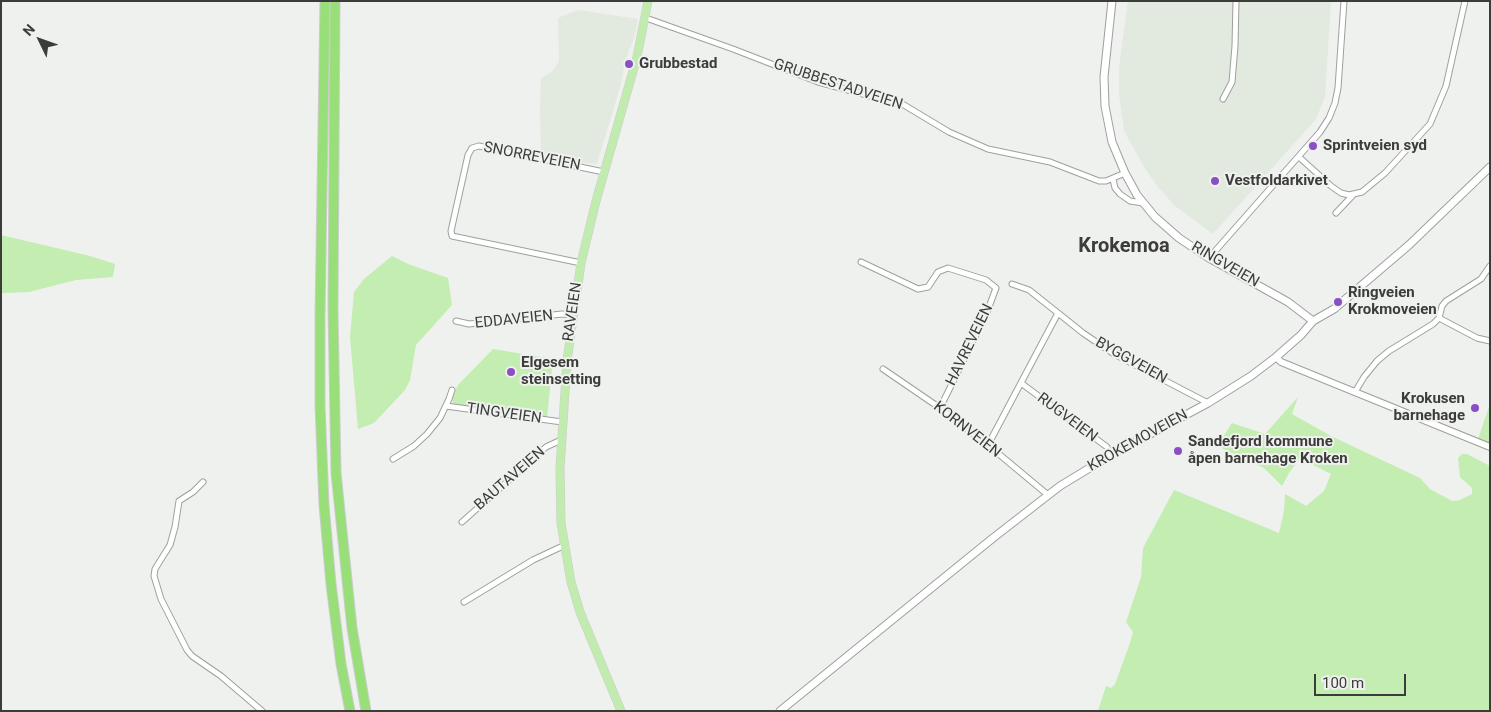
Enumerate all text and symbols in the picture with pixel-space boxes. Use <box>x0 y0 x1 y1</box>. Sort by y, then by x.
north arrow <box>15 15 65 65</box>
text: N <box>20 21 38 39</box>
place label: Grubbestad <box>639 55 717 73</box>
street label: GRUBBESTADVEIEN <box>771 56 905 114</box>
marker: Grubbestad <box>623 58 635 70</box>
place label: Sprintveien syd <box>1323 137 1427 155</box>
street label: SNORREVEIEN <box>482 139 582 175</box>
marker: Sprintveien syd <box>1307 140 1319 152</box>
place label: Vestfoldarkivet <box>1225 172 1328 190</box>
marker: Vestfoldarkivet <box>1209 175 1221 187</box>
district label: Krokemoa <box>1078 235 1170 259</box>
street label: RINGVEIEN <box>1188 238 1262 292</box>
street label: RAVEIEN <box>560 281 586 343</box>
place label: Ringveien Krokmoveien <box>1348 284 1437 319</box>
marker: Ringveien Krokmoveien <box>1332 296 1344 308</box>
street label: HAVREVEIEN <box>942 301 998 389</box>
street label: EDDAVEIEN <box>474 307 554 333</box>
street label: BYGGVEIEN <box>1092 334 1170 388</box>
place label: Elgesem steinsetting <box>521 354 601 389</box>
marker: Elgesem steinsetting <box>505 366 517 378</box>
street label: RUGVEIEN <box>1033 390 1101 446</box>
place label: Krokusen barnehage <box>1393 390 1465 425</box>
street label: KORNVEIEN <box>930 398 1004 462</box>
street label: TINGVEIEN <box>465 400 543 428</box>
marker: Krokusen barnehage <box>1469 402 1481 414</box>
street label: KROKEMOVEIEN <box>1085 406 1191 476</box>
place label: Sandefjord kommune åpen barnehage Kroken <box>1188 433 1348 468</box>
street label: BAUTAVEIEN <box>471 443 549 515</box>
marker: Sandefjord kommune åpen barnehage Kroken <box>1172 445 1184 457</box>
scale bar <box>1316 664 1408 696</box>
text: 100 m <box>1322 674 1364 692</box>

